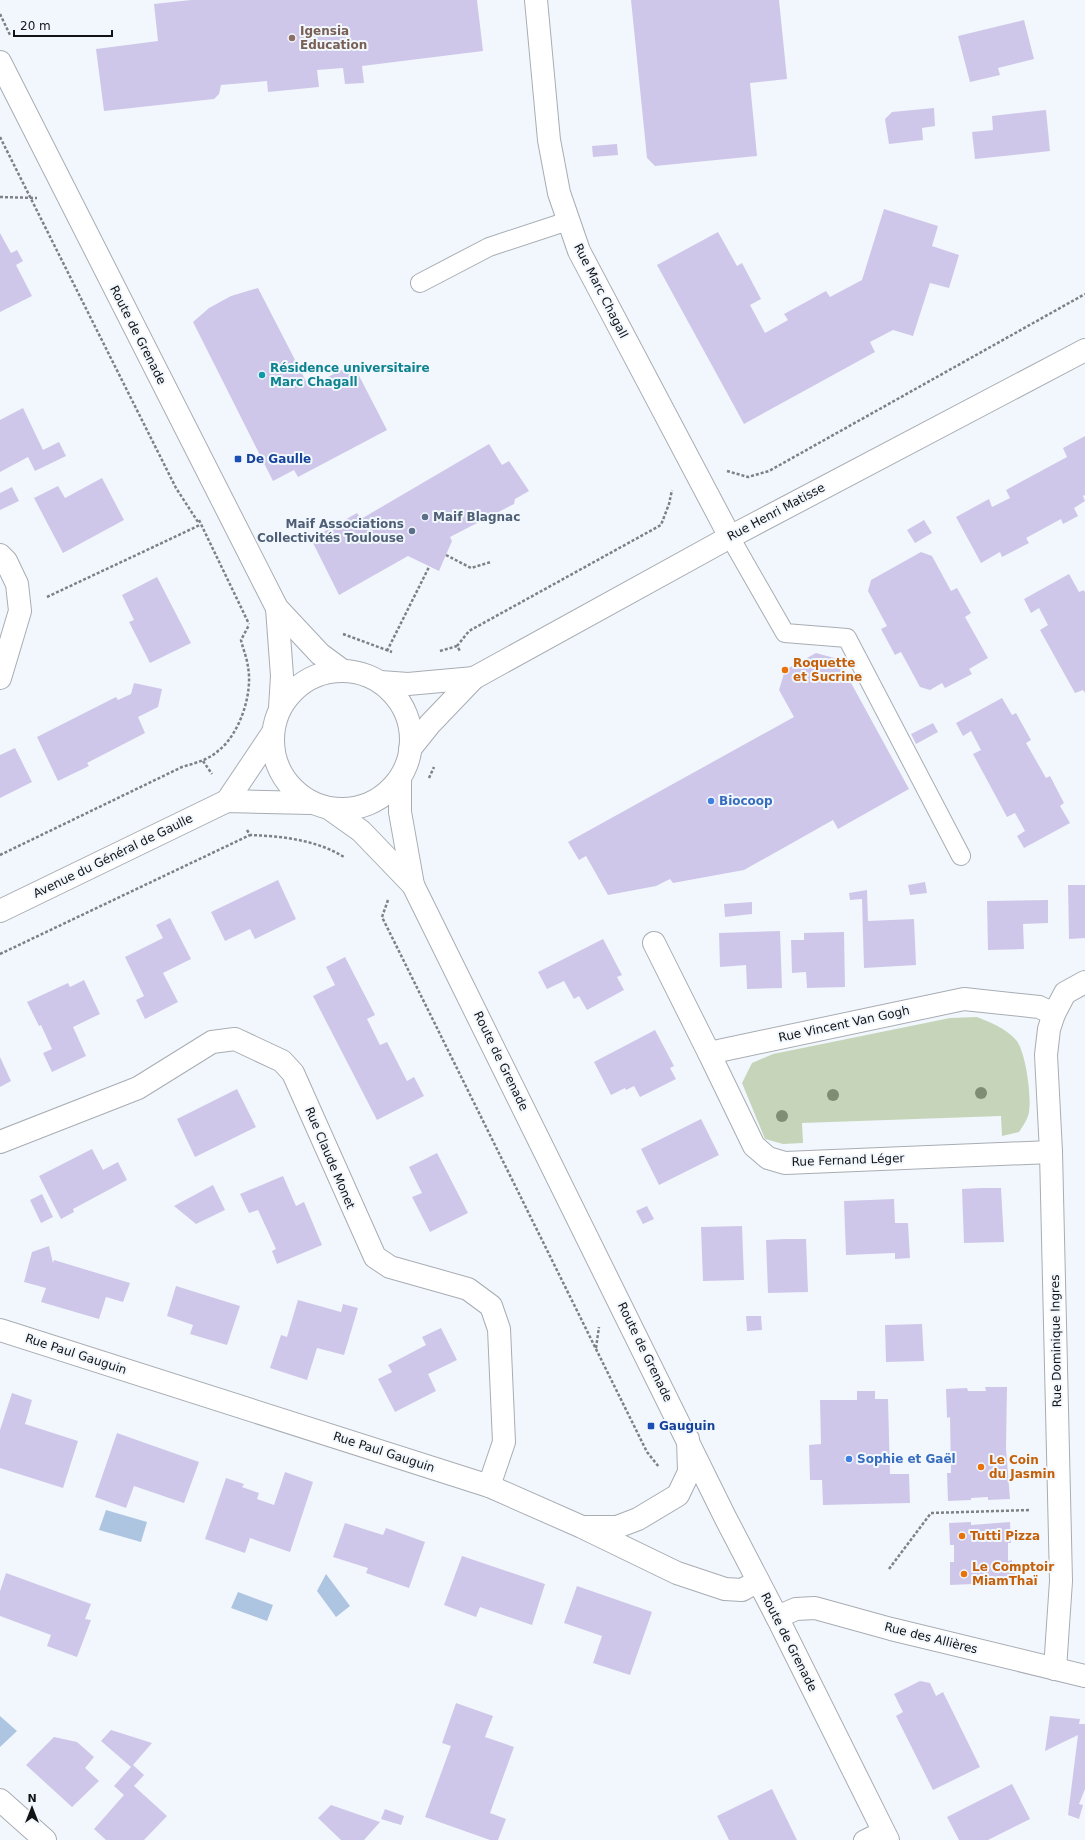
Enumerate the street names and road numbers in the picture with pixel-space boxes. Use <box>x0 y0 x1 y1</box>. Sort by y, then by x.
street label: Rue Marc Chagall <box>571 241 631 341</box>
street label: Route de Grenade <box>107 283 169 387</box>
street label: Rue Henri Matisse <box>725 480 827 544</box>
street label: Avenue du Général de Gaulle <box>31 811 195 901</box>
street label: Rue Vincent Van Gogh <box>777 1003 911 1045</box>
street label: Route de Grenade <box>471 1009 531 1113</box>
street label: Rue Claude Monet <box>302 1105 358 1211</box>
street label: Rue Fernand Léger <box>791 1151 905 1169</box>
street label: Rue Dominique Ingres <box>1048 1275 1064 1407</box>
street label: Route de Grenade <box>615 1300 675 1404</box>
street label: Rue Paul Gauguin <box>24 1331 128 1377</box>
street label: Rue Paul Gauguin <box>332 1429 436 1475</box>
street label: Route de Grenade <box>758 1590 820 1694</box>
street label: Rue des Allières <box>883 1620 979 1656</box>

